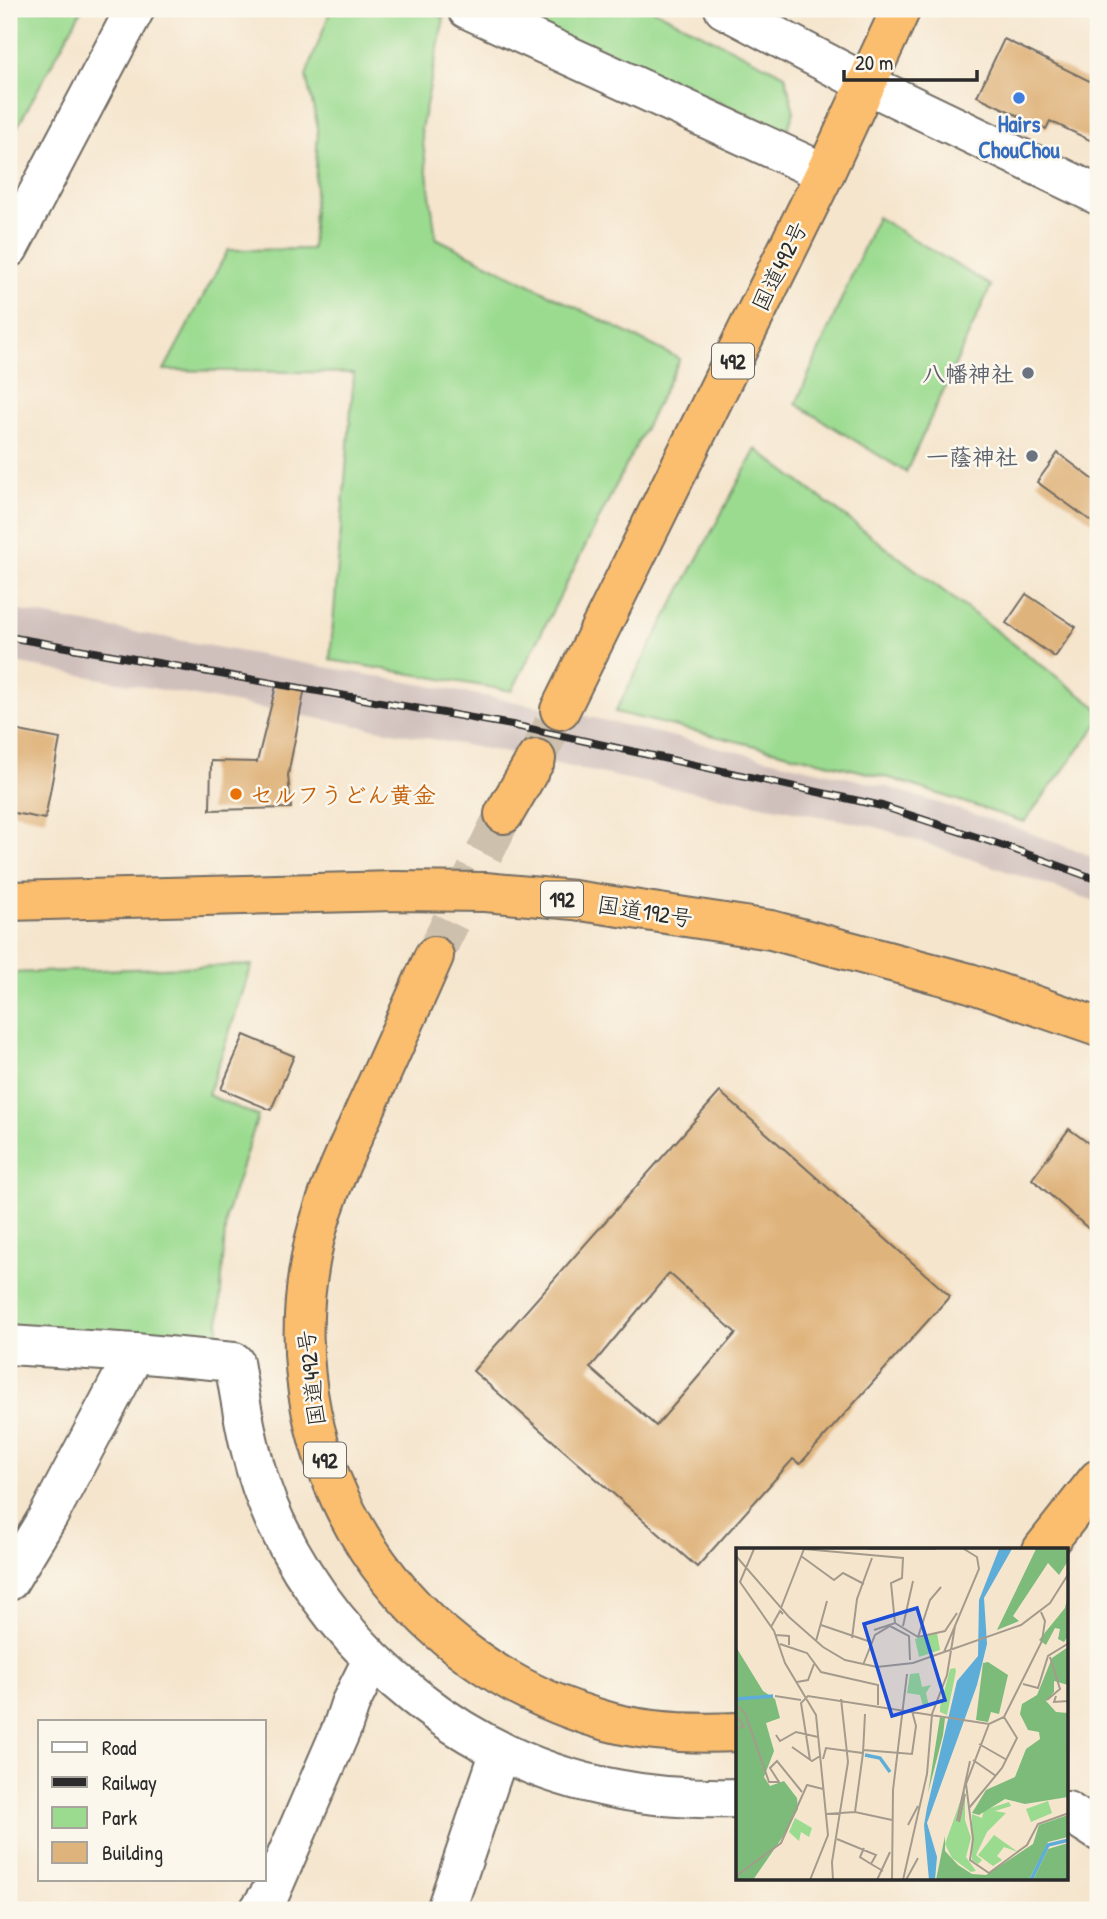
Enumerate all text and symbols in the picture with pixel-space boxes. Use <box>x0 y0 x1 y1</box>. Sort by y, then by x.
scale bar <box>844 38 978 82</box>
text: 20 m <box>855 48 893 77</box>
marker: Hairs ChouChou <box>1011 90 1027 106</box>
place label: Hairs ChouChou <box>978 108 1061 165</box>
street label: 国道492号 <box>744 216 814 316</box>
road number: 492 <box>712 344 754 378</box>
place label: 八幡神社 <box>922 358 1014 389</box>
marker: 八幡神社 <box>1020 365 1036 381</box>
place label: 一蔭神社 <box>926 441 1018 472</box>
marker: 一蔭神社 <box>1024 448 1040 464</box>
place label: セルフうどん黄金 <box>250 779 436 810</box>
marker: セルフうどん黄金 <box>228 786 244 802</box>
road number: 192 <box>541 881 583 916</box>
street label: 国道192号 <box>595 888 695 934</box>
street label: 国道492号 <box>290 1328 332 1428</box>
road number: 492 <box>304 1442 346 1478</box>
inset map <box>736 1548 1068 1881</box>
legend <box>38 1720 266 1881</box>
text: Road <box>102 1733 136 1762</box>
text: Railway <box>102 1768 157 1797</box>
text: Park <box>102 1803 137 1832</box>
text: Building <box>102 1838 163 1867</box>

